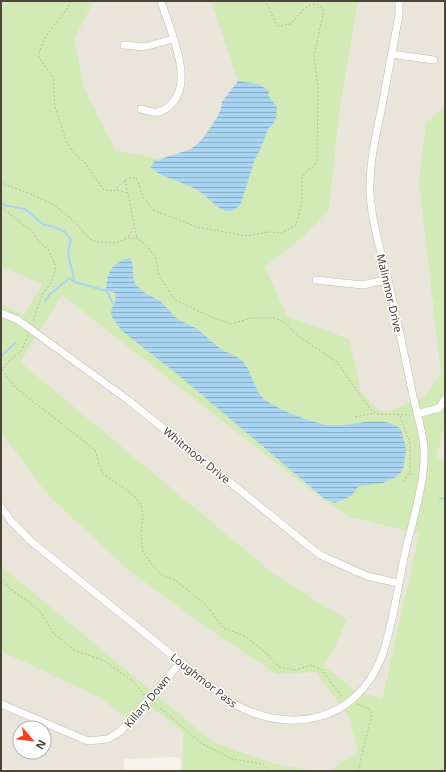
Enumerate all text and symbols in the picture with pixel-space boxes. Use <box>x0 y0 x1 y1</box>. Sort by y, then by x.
street label: Malinmor Drive <box>374 252 406 334</box>
street label: Whitmoor Drive <box>160 423 234 487</box>
street label: Loughmor Pass <box>168 649 240 711</box>
street label: Killary Down <box>121 672 173 730</box>
north arrow <box>12 720 52 760</box>
text: N <box>33 737 50 752</box>

